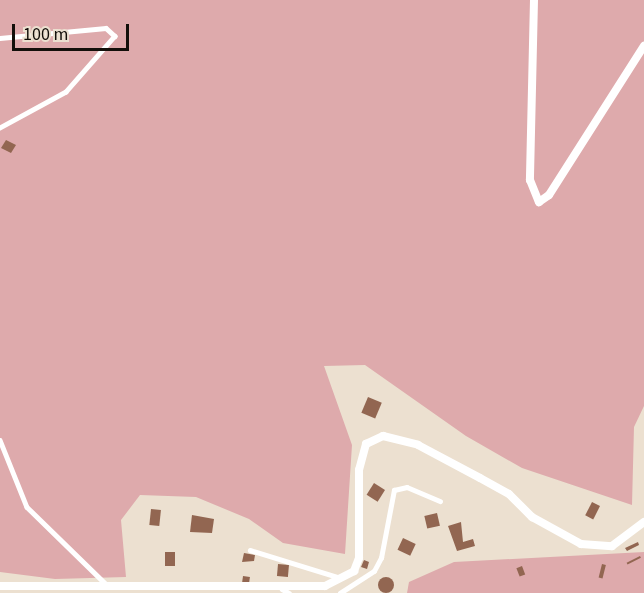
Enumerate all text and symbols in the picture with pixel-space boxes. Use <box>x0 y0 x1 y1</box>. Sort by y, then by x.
scale bar <box>15 12 132 50</box>
text: 100 m <box>23 22 68 47</box>

